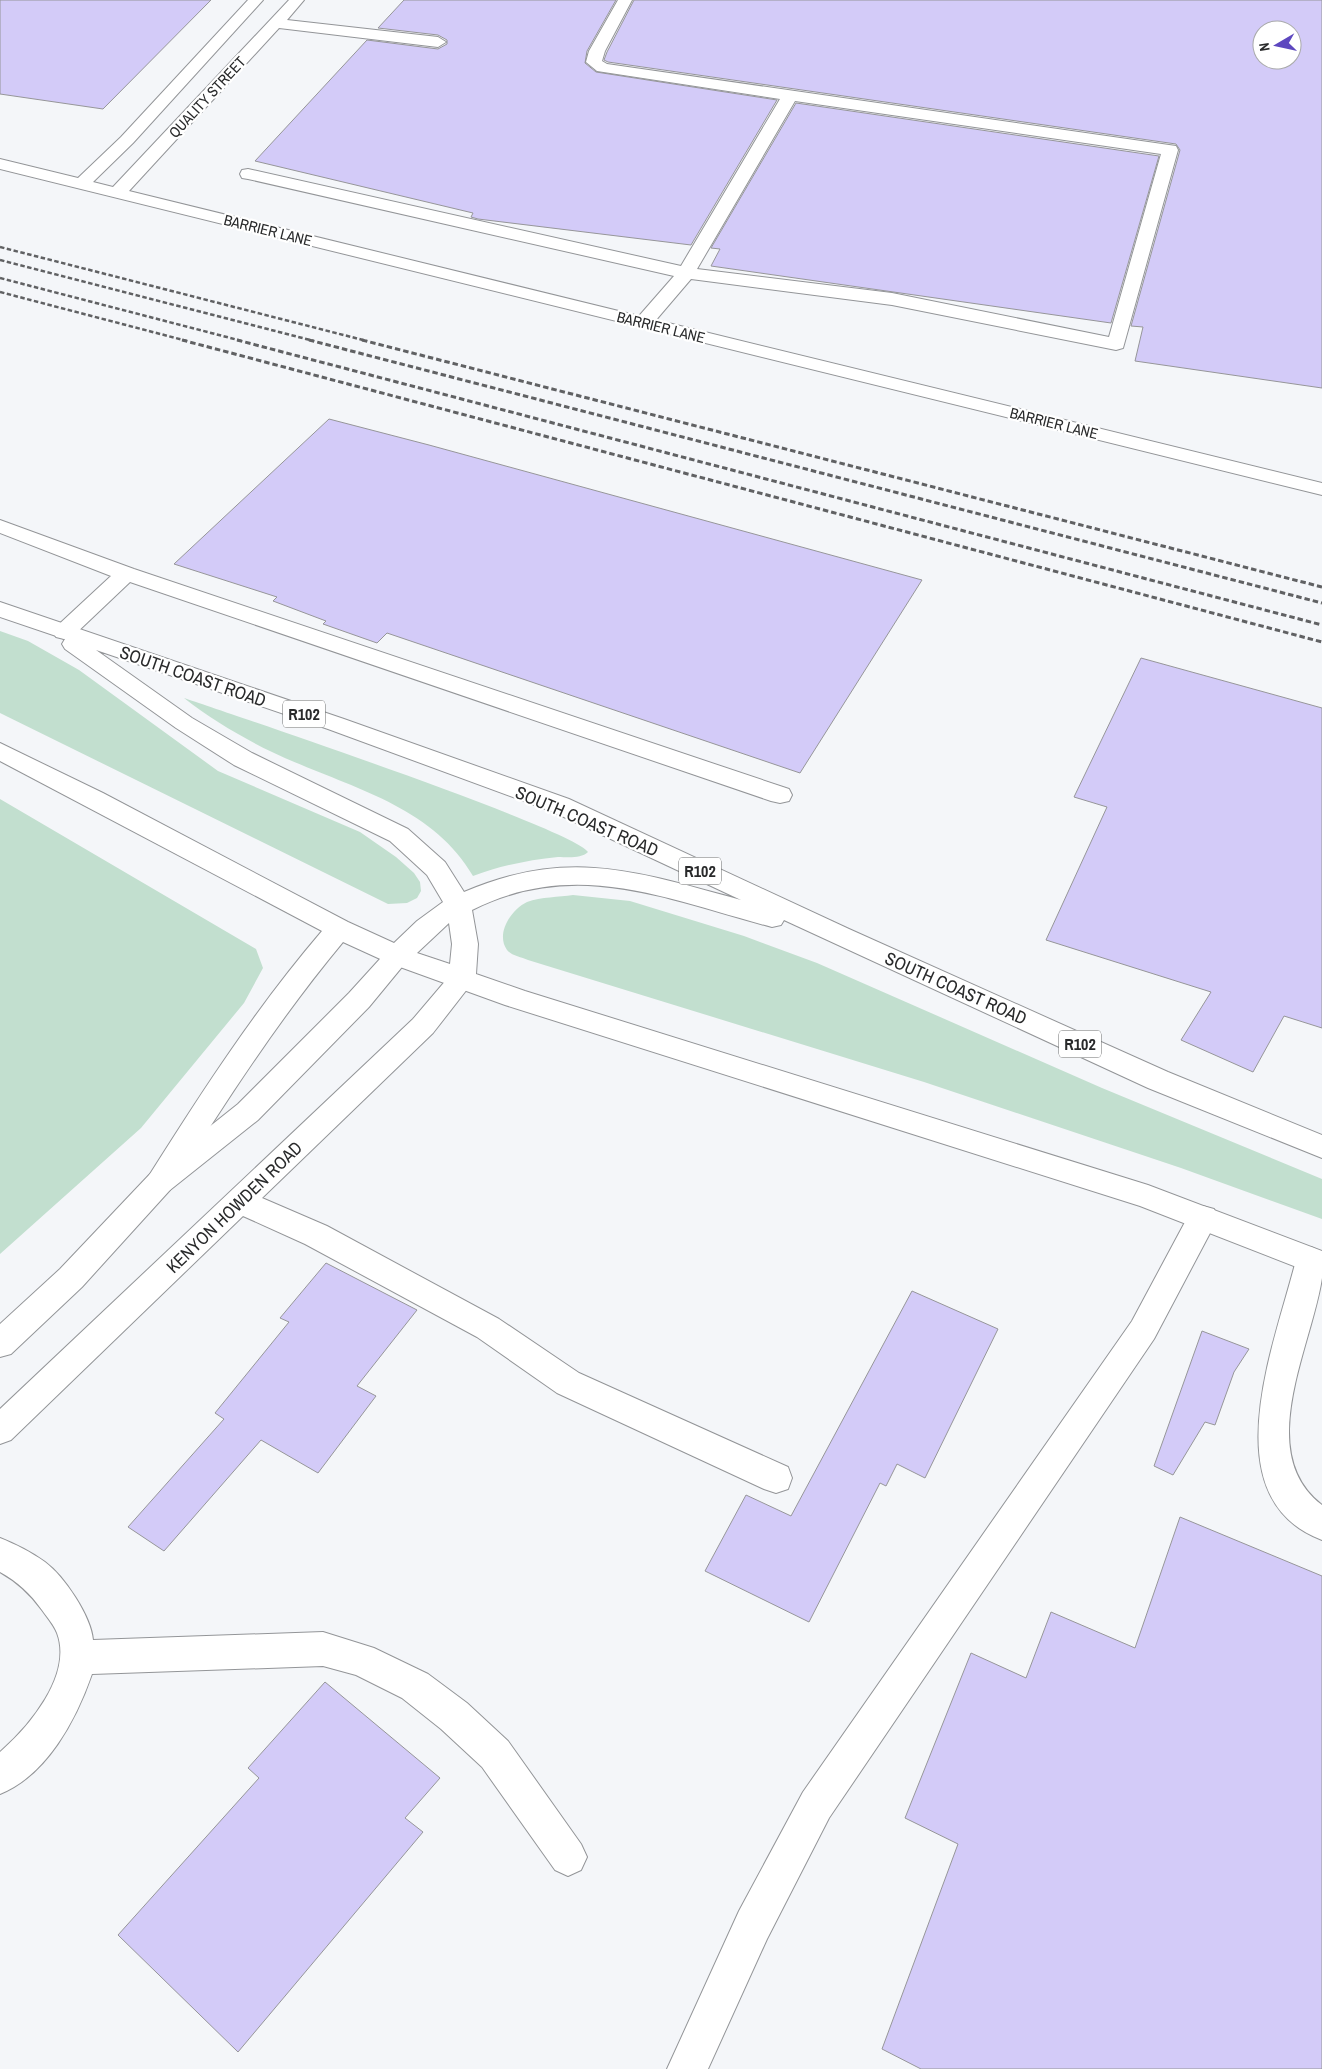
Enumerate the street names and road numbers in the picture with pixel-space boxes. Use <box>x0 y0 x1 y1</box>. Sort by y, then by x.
street label: QUALITY STREET <box>164 51 251 142</box>
street label: BARRIER LANE <box>222 209 314 251</box>
street label: BARRIER LANE <box>615 306 707 348</box>
street label: BARRIER LANE <box>1008 402 1100 444</box>
street label: SOUTH COAST ROAD <box>117 639 269 713</box>
road number: R102 <box>283 701 325 728</box>
street label: SOUTH COAST ROAD <box>512 780 662 862</box>
road number: R102 <box>679 858 721 884</box>
street label: SOUTH COAST ROAD <box>881 945 1031 1031</box>
road number: R102 <box>1059 1030 1101 1058</box>
street label: KENYON HOWDEN ROAD <box>160 1135 308 1279</box>

